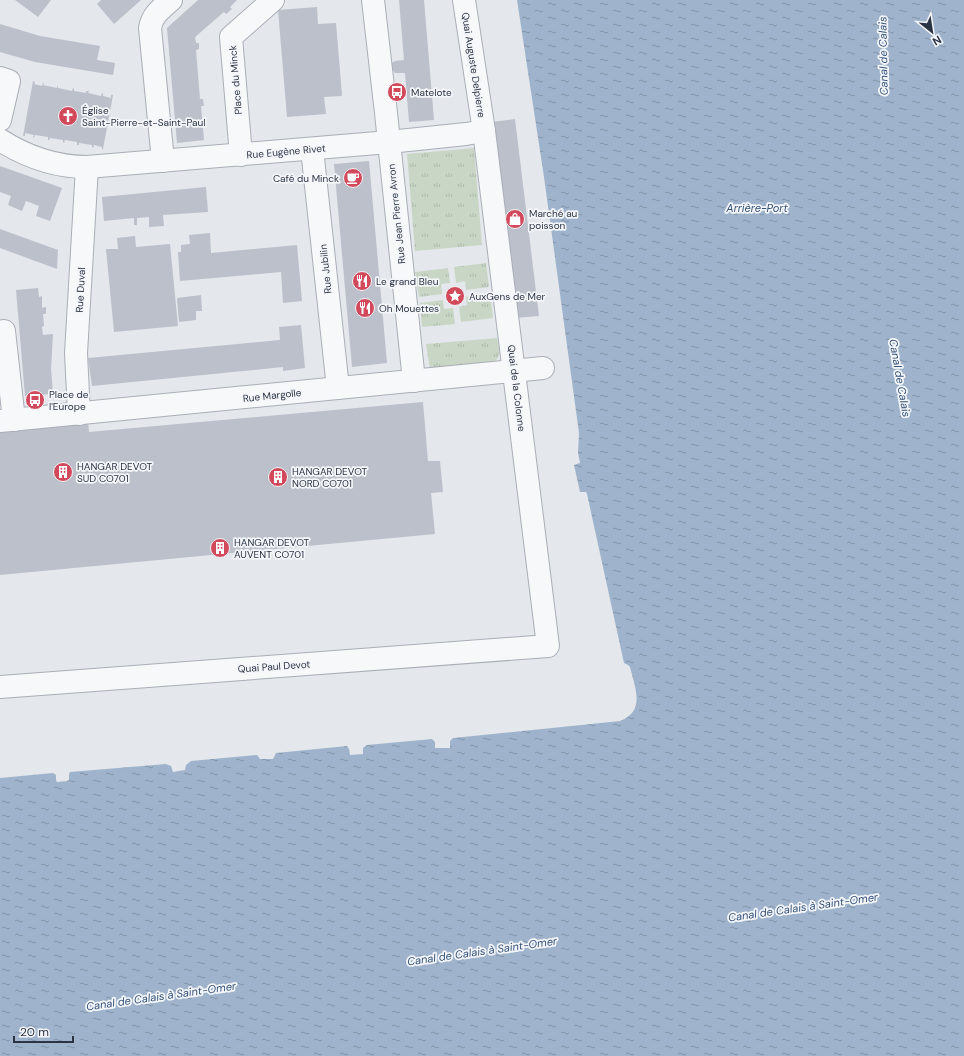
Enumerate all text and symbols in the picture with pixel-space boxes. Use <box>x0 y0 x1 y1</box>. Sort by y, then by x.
street label: Quai Auguste Delpierre <box>459 11 488 119</box>
north arrow <box>912 12 952 52</box>
water label: Canal de Calais <box>875 16 891 96</box>
text: N <box>930 33 944 49</box>
street label: Place du Minck <box>226 45 245 115</box>
bus stop icon: Matelote <box>386 81 408 103</box>
place label: Matelote <box>411 86 452 99</box>
place label: Église Saint-Pierre-et-Saint-Paul <box>82 104 205 129</box>
church icon: Église Saint-Pierre-et-Saint-Paul <box>57 105 79 127</box>
street label: Rue Eugène Rivet <box>246 142 326 161</box>
street label: Rue Jean Pierre Avron <box>385 163 408 265</box>
cafe icon: Café du Minck <box>342 167 364 189</box>
place label: Café du Minck <box>273 172 339 185</box>
water label: Arrière-Port <box>725 201 788 215</box>
place label: Marché au poisson <box>529 207 578 232</box>
shop icon: Marché au poisson <box>504 208 526 230</box>
street label: Rue Jubilin <box>316 243 335 294</box>
street label: Rue Duval <box>73 267 88 313</box>
restaurant icon: Le grand Bleu <box>351 270 373 292</box>
place label: Le grand Bleu <box>376 275 439 288</box>
place icon: AuxGens de Mer <box>444 285 466 307</box>
place label: AuxGens de Mer <box>469 290 546 303</box>
restaurant icon: Oh Mouettes <box>354 297 376 319</box>
place label: Oh Mouettes <box>379 302 439 315</box>
water label: Canal de Calais <box>886 338 914 418</box>
street label: Quai de la Colonne <box>505 344 528 433</box>
street label: Rue Margolle <box>242 386 302 405</box>
place label: Place de l'Europe <box>49 388 89 413</box>
bus stop icon: Place de l'Europe <box>24 389 46 411</box>
place label: HANGAR DEVOT SUD CO701 <box>77 460 153 485</box>
building icon: HANGAR DEVOT SUD CO701 <box>52 461 74 483</box>
place label: HANGAR DEVOT NORD CO701 <box>292 465 368 490</box>
building icon: HANGAR DEVOT NORD CO701 <box>267 466 289 488</box>
place label: HANGAR DEVOT AUVENT CO701 <box>234 536 310 561</box>
building icon: HANGAR DEVOT AUVENT CO701 <box>209 537 231 559</box>
street label: Quai Paul Devot <box>237 657 311 676</box>
water label: Canal de Calais à Saint-Omer <box>727 889 880 924</box>
water label: Canal de Calais à Saint-Omer <box>406 933 559 968</box>
water label: Canal de Calais à Saint-Omer <box>85 978 238 1013</box>
scale bar <box>14 1018 73 1044</box>
text: 20 m <box>20 1024 49 1040</box>

